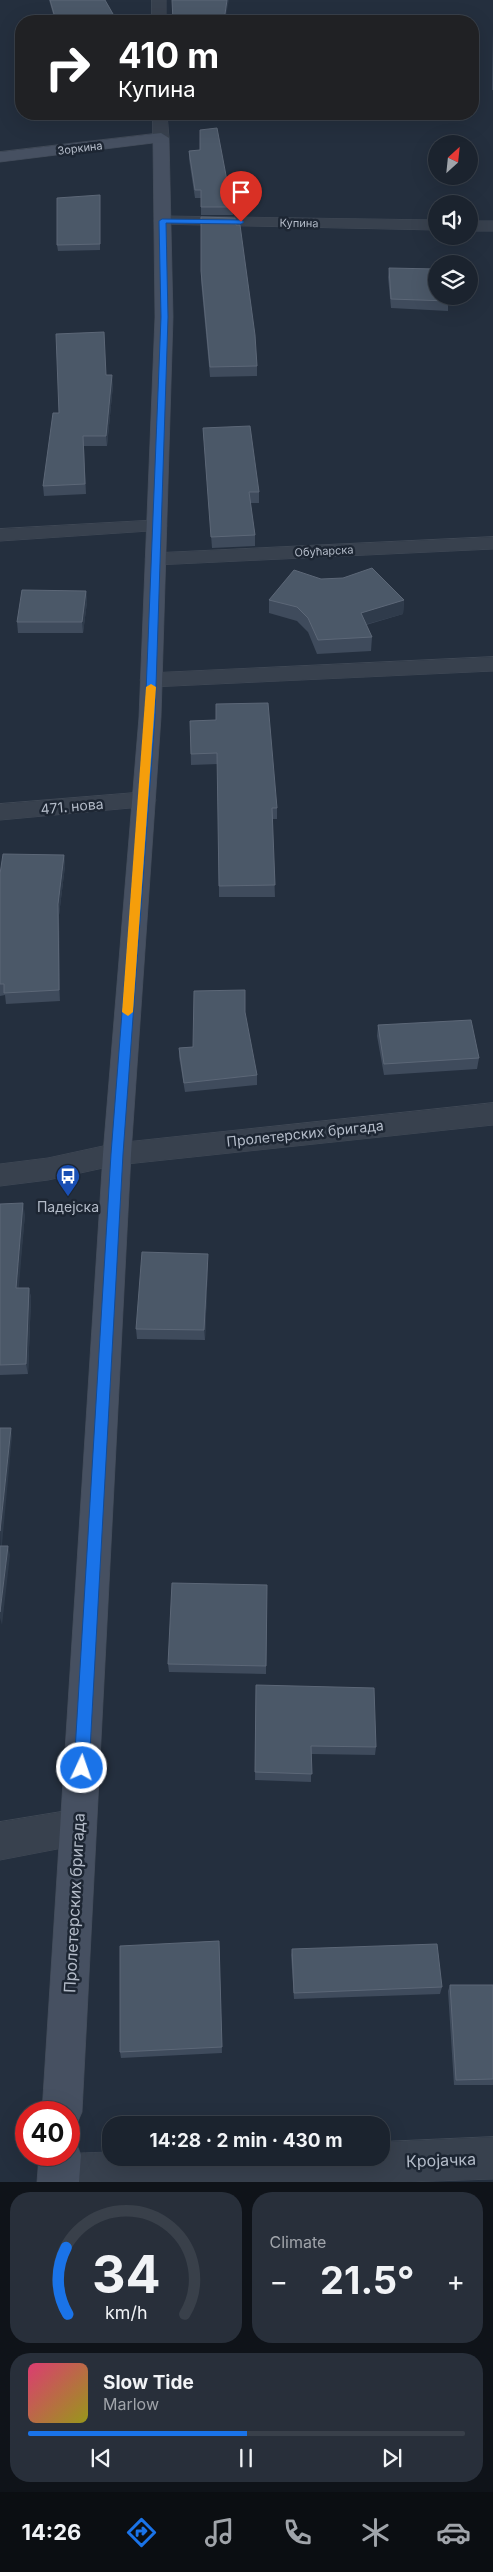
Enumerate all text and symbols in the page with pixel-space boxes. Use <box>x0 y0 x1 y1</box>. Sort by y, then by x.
text: 410 m <box>118 34 219 76</box>
icon: right <box>35 35 100 100</box>
text: Купина <box>118 76 196 102</box>
north arrow <box>428 135 478 185</box>
map controls <box>428 135 478 305</box>
street label: Зоркина <box>57 138 103 158</box>
pin <box>220 171 262 222</box>
icon: arrive <box>227 178 255 206</box>
button: sound <box>428 195 478 245</box>
street label: Купина <box>279 216 319 230</box>
button: layers <box>428 255 478 305</box>
street label: Обућарска <box>294 542 354 560</box>
street label: 471. нова <box>40 795 104 817</box>
street label: Пролетерских бригада <box>226 1116 384 1150</box>
bus stop icon: Падејска <box>55 1163 81 1197</box>
place label: Падејска <box>37 1198 99 1215</box>
position arrow <box>55 1741 107 1793</box>
street label: Пролетерских бригада <box>59 1812 89 1994</box>
speed limit sign: 40 <box>15 2101 80 2166</box>
text: 14:28 · 2 min · 430 m <box>150 2129 342 2152</box>
street label: Кројачка <box>406 2149 476 2171</box>
text: Climate <box>270 2232 326 2252</box>
text: 34 <box>91 2243 160 2306</box>
text: 21.5° <box>320 2257 414 2303</box>
text: − <box>270 2264 288 2298</box>
text: + <box>446 2264 465 2298</box>
text: km/h <box>105 2302 147 2323</box>
text: Slow Tide <box>103 2371 194 2394</box>
text: Marlow <box>103 2394 159 2414</box>
icon: previous <box>87 2444 115 2472</box>
icon: pause <box>232 2444 260 2472</box>
icon: next <box>378 2444 406 2472</box>
icon: directions <box>124 2515 159 2550</box>
icon: music <box>202 2515 237 2550</box>
icon: phone <box>280 2515 315 2550</box>
icon: climate <box>358 2515 393 2550</box>
icon: car <box>436 2515 471 2550</box>
text: 14:26 <box>22 2519 81 2545</box>

